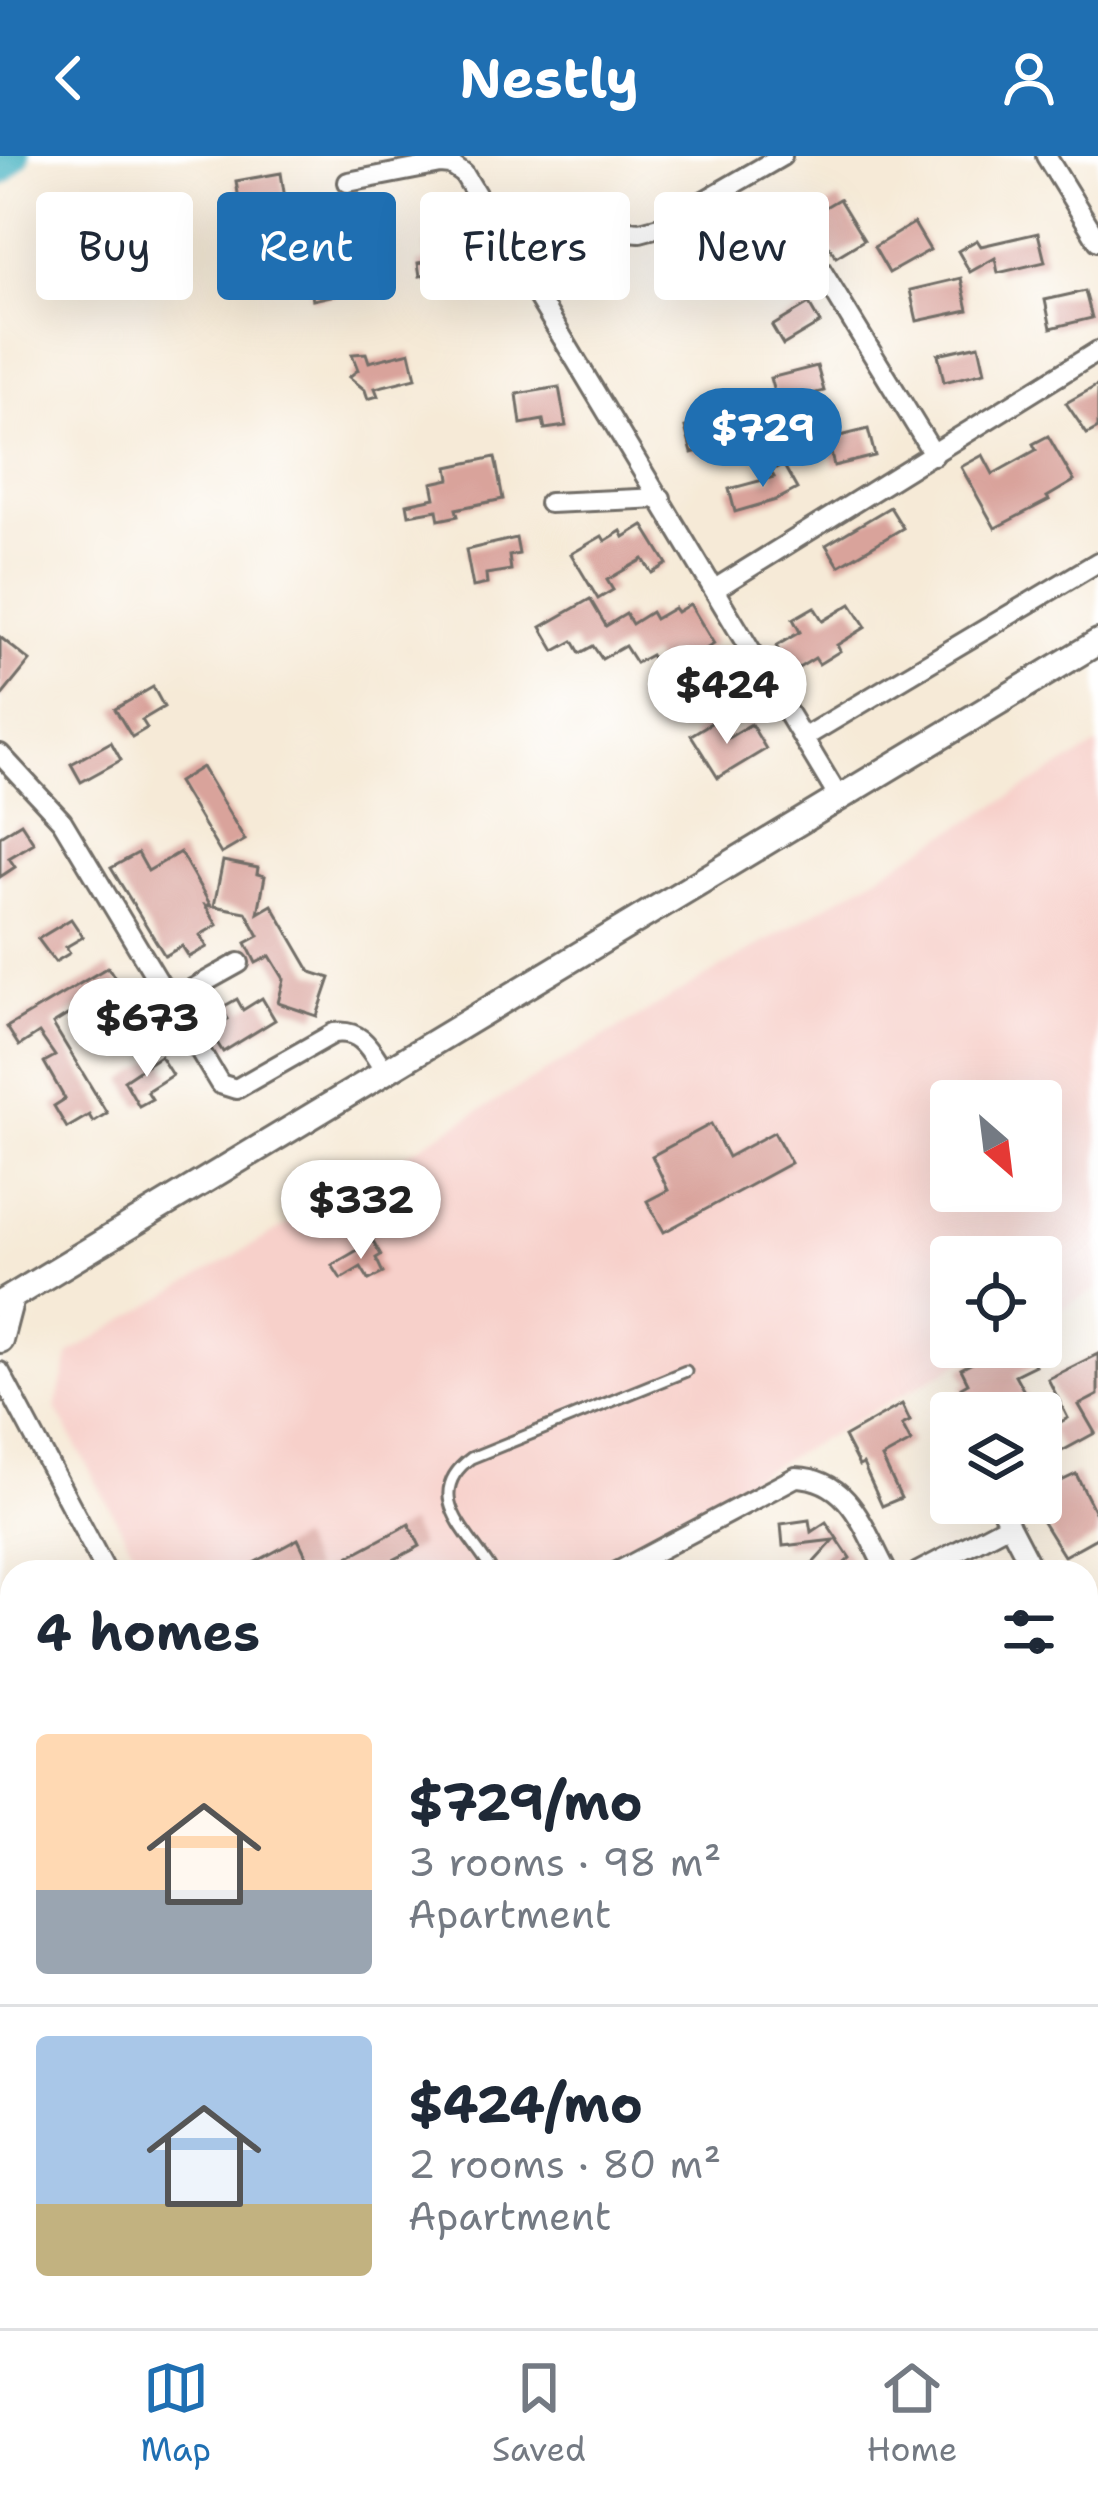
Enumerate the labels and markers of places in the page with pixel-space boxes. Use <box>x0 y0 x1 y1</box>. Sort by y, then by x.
pin: $729 <box>692 388 834 490</box>
pin: $424 <box>656 645 798 747</box>
pin: $673 <box>76 978 218 1080</box>
pin: $332 <box>290 1160 432 1262</box>

